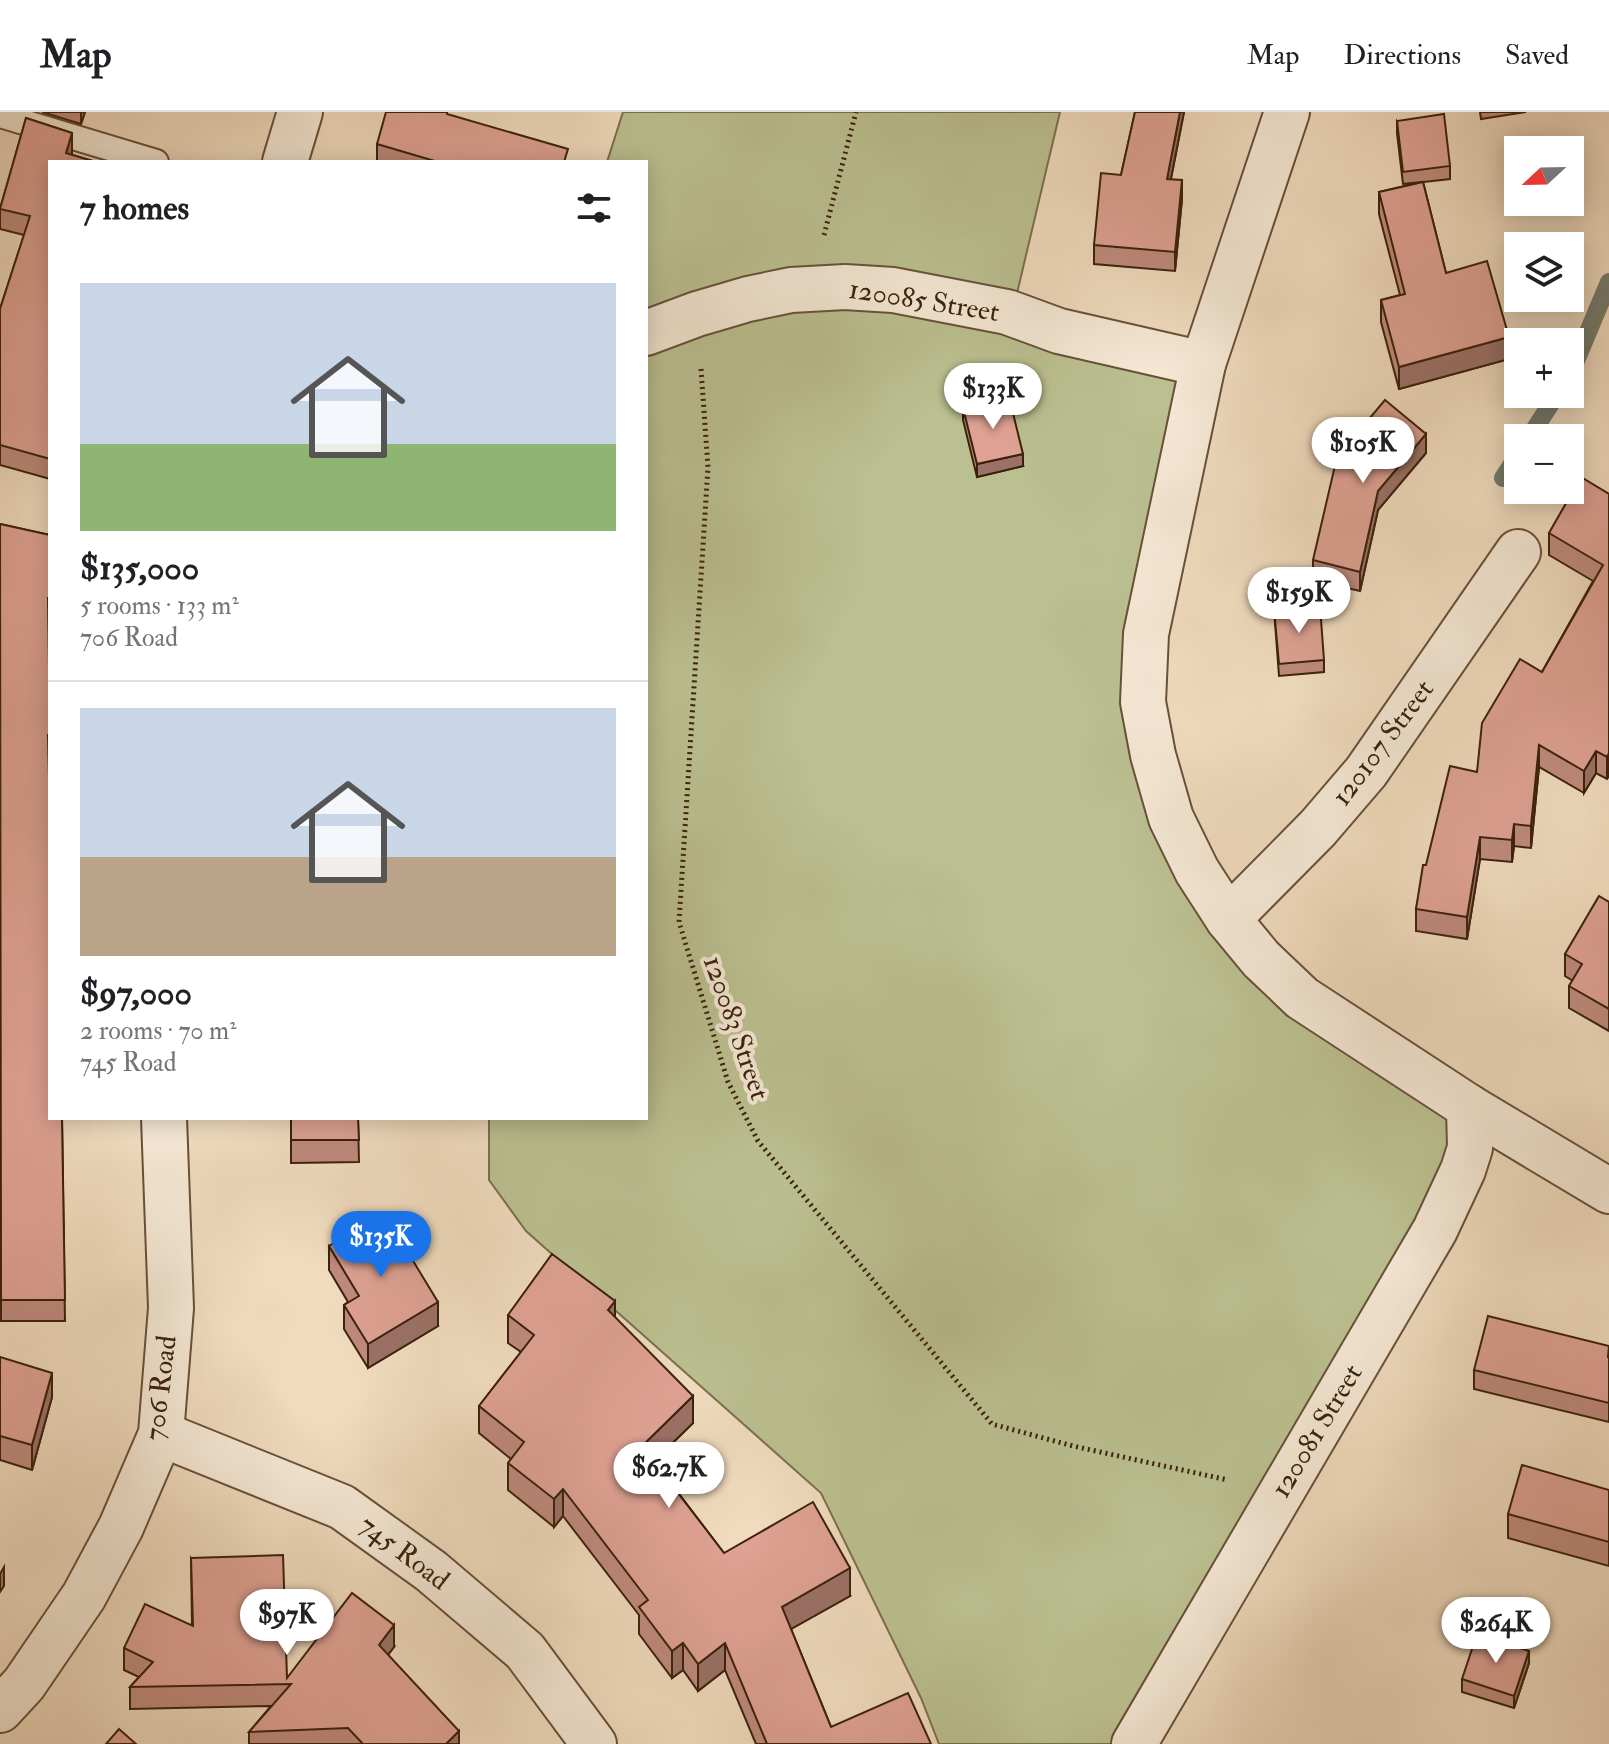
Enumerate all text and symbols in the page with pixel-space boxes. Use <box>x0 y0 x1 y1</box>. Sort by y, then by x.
text: Map <box>40 31 111 79</box>
text: Map <box>1247 38 1300 73</box>
text: Directions <box>1344 38 1461 73</box>
text: Saved <box>1505 38 1569 73</box>
north arrow <box>1504 136 1584 216</box>
map controls <box>1504 136 1584 504</box>
icon: filters <box>572 186 616 230</box>
text: 7 homes <box>80 187 189 230</box>
button: layers <box>1504 232 1584 312</box>
street label: 120085 Street <box>846 272 1002 330</box>
button: + <box>1504 328 1584 408</box>
icon: home <box>276 335 420 479</box>
pin: $133K <box>937 363 1049 431</box>
text: $133K <box>962 373 1024 405</box>
pin: $105K <box>1307 417 1419 485</box>
button: − <box>1504 424 1584 504</box>
text: $105K <box>1330 427 1396 459</box>
text: $135,000 <box>80 547 199 590</box>
pin: $159K <box>1243 567 1355 635</box>
text: $159K <box>1266 577 1332 609</box>
text: 5 rooms · 133 m² <box>80 590 239 622</box>
text: 706 Road <box>80 622 178 654</box>
street label: 120107 Street <box>1324 673 1442 813</box>
icon: home <box>276 760 420 904</box>
street label: 120083 Street <box>695 951 777 1105</box>
text: $97,000 <box>80 972 192 1015</box>
text: 2 rooms · 70 m² <box>80 1015 237 1047</box>
text: 745 Road <box>80 1047 177 1079</box>
pin: $135K <box>325 1211 437 1279</box>
text: $135K <box>349 1221 413 1253</box>
street label: 706 Road <box>137 1333 185 1443</box>
street label: 120081 Street <box>1264 1358 1370 1504</box>
pin: $62.7K <box>604 1442 734 1510</box>
text: $62.7K <box>631 1452 707 1484</box>
street label: 745 Road <box>352 1508 456 1598</box>
pin: $97K <box>240 1589 334 1657</box>
pin: $264K <box>1440 1597 1552 1665</box>
text: $97K <box>258 1599 316 1631</box>
text: $264K <box>1459 1607 1533 1639</box>

